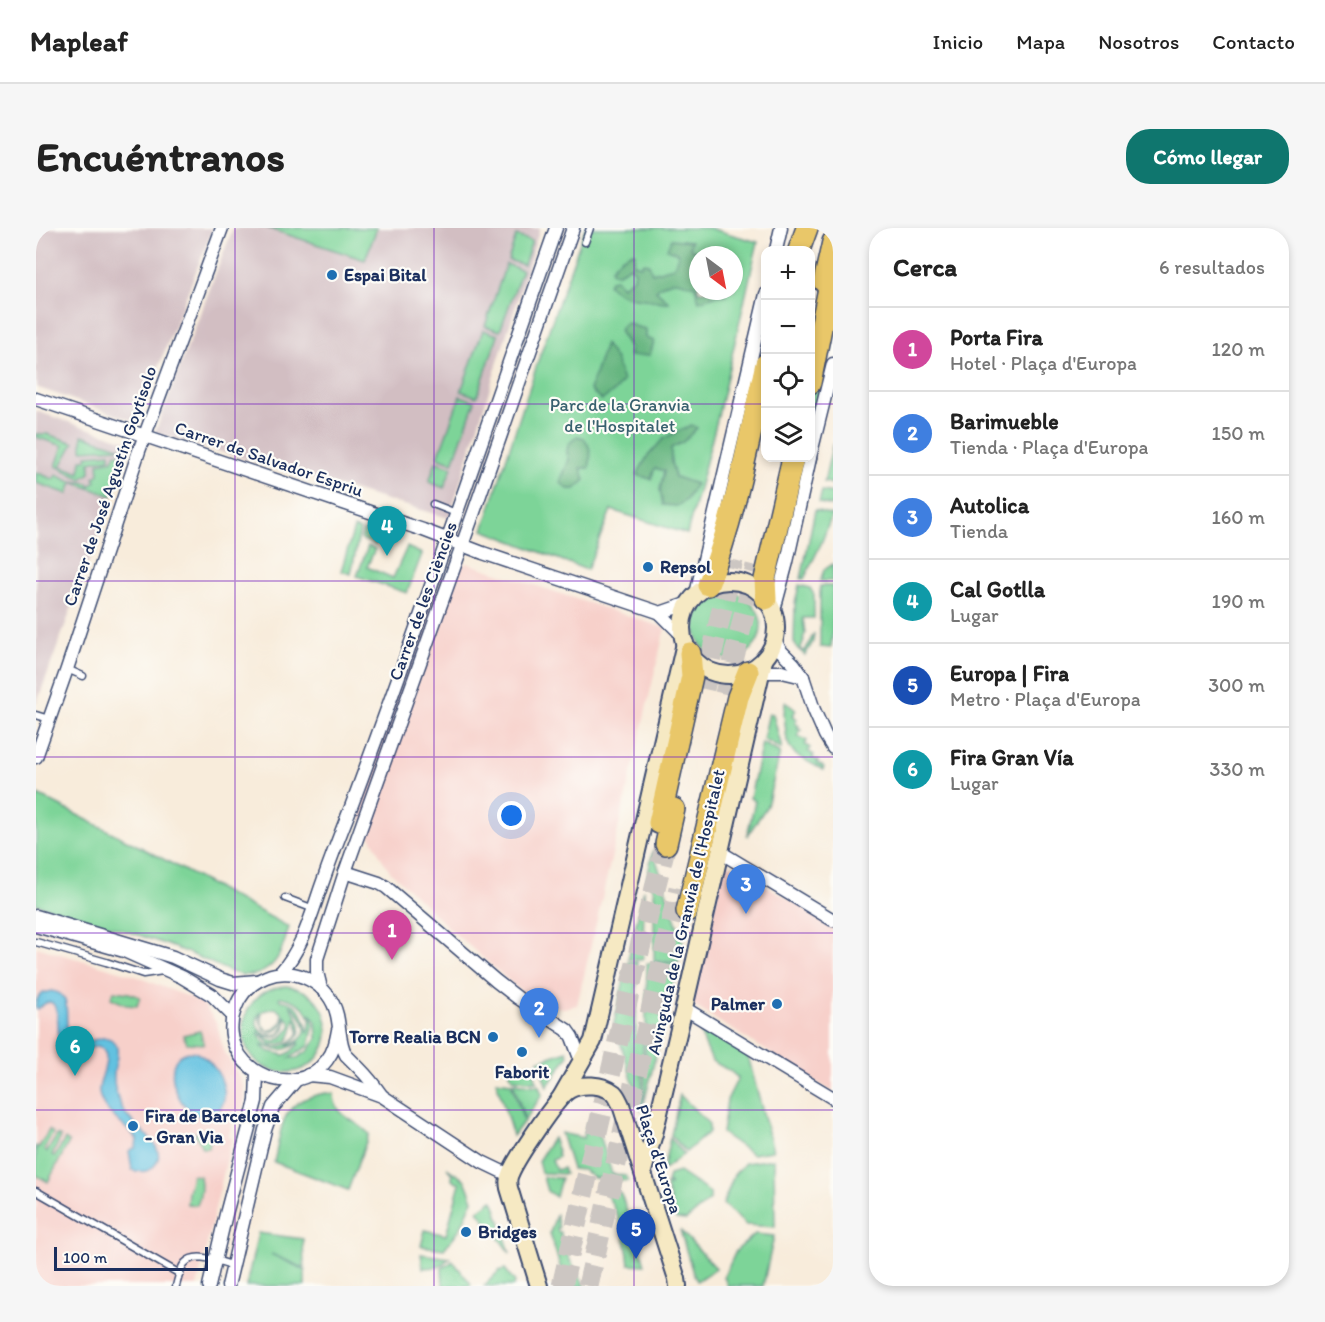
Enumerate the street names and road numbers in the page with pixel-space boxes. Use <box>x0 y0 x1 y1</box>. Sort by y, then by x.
street label: Carrer de José Agustín Goytisolo <box>58 363 162 609</box>
street label: Carrer de Salvador Espriu <box>172 416 366 502</box>
street label: Carrer de les Ciències <box>384 519 462 683</box>
street label: Avinguda de la Granvia de l'Hospitalet <box>642 767 730 1057</box>
street label: Plaça d'Europa <box>631 1101 687 1217</box>

